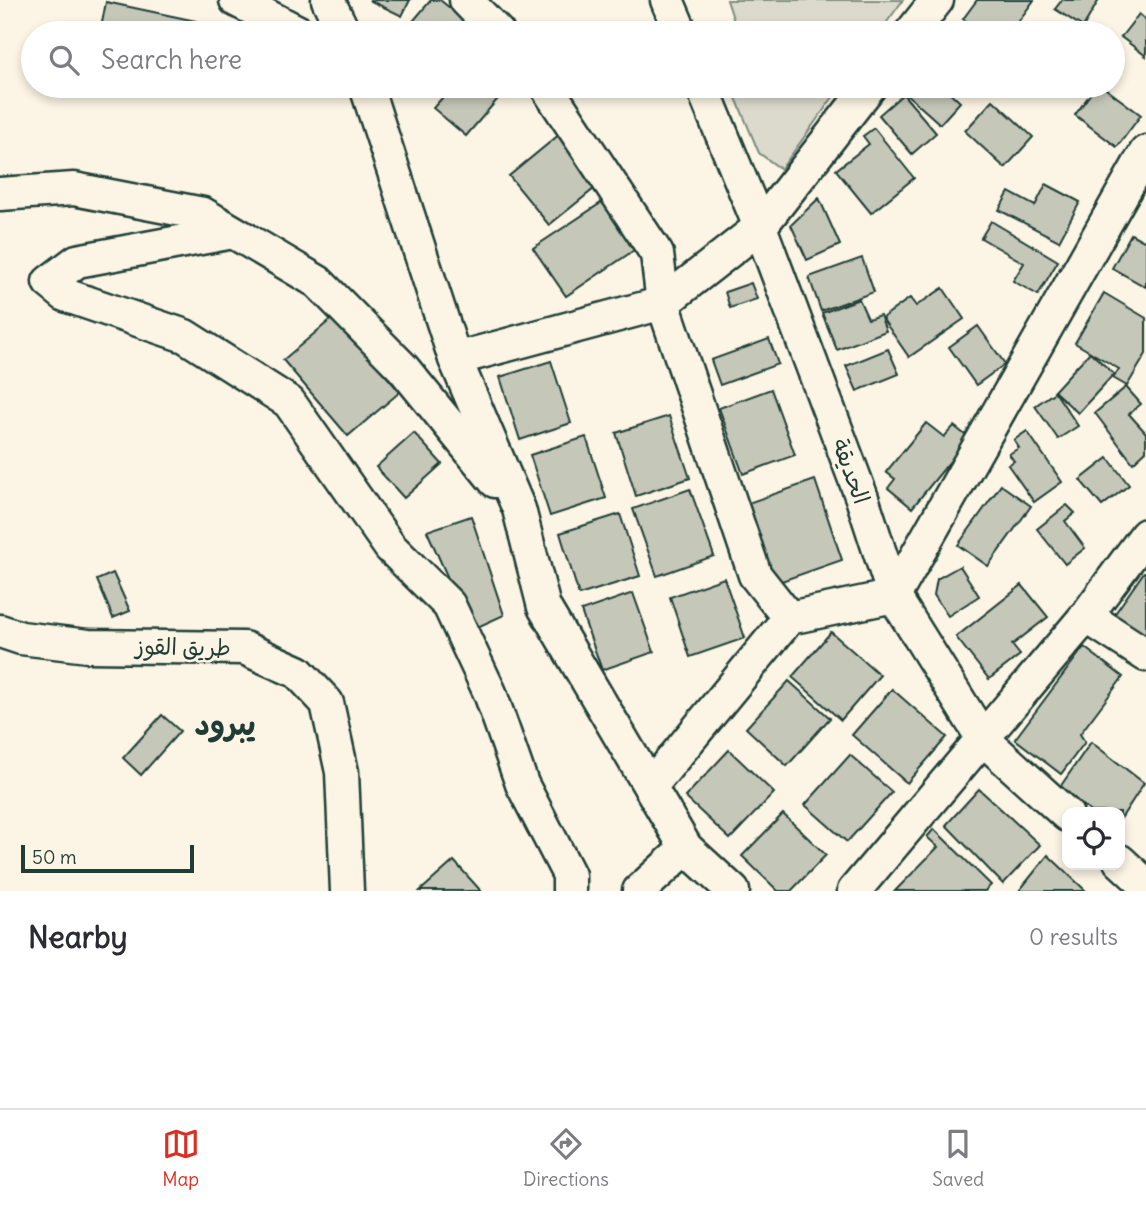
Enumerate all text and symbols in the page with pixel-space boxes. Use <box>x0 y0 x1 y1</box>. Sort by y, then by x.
search box <box>21 21 1125 98</box>
icon: search <box>45 41 83 79</box>
text: Search here <box>101 43 242 76</box>
street label: الحديقة <box>826 434 877 508</box>
street label: طريق القوز <box>133 631 231 663</box>
district label: يبرود <box>194 705 256 743</box>
map controls <box>1062 807 1125 870</box>
button: locate <box>1062 807 1125 870</box>
scale bar <box>21 842 194 874</box>
text: 50 m <box>32 845 77 869</box>
text: Nearby <box>28 918 128 956</box>
text: 0 results <box>1029 922 1118 951</box>
tab: Map <box>162 1125 200 1191</box>
tab: Directions <box>523 1125 609 1191</box>
tab: Saved <box>932 1125 984 1191</box>

